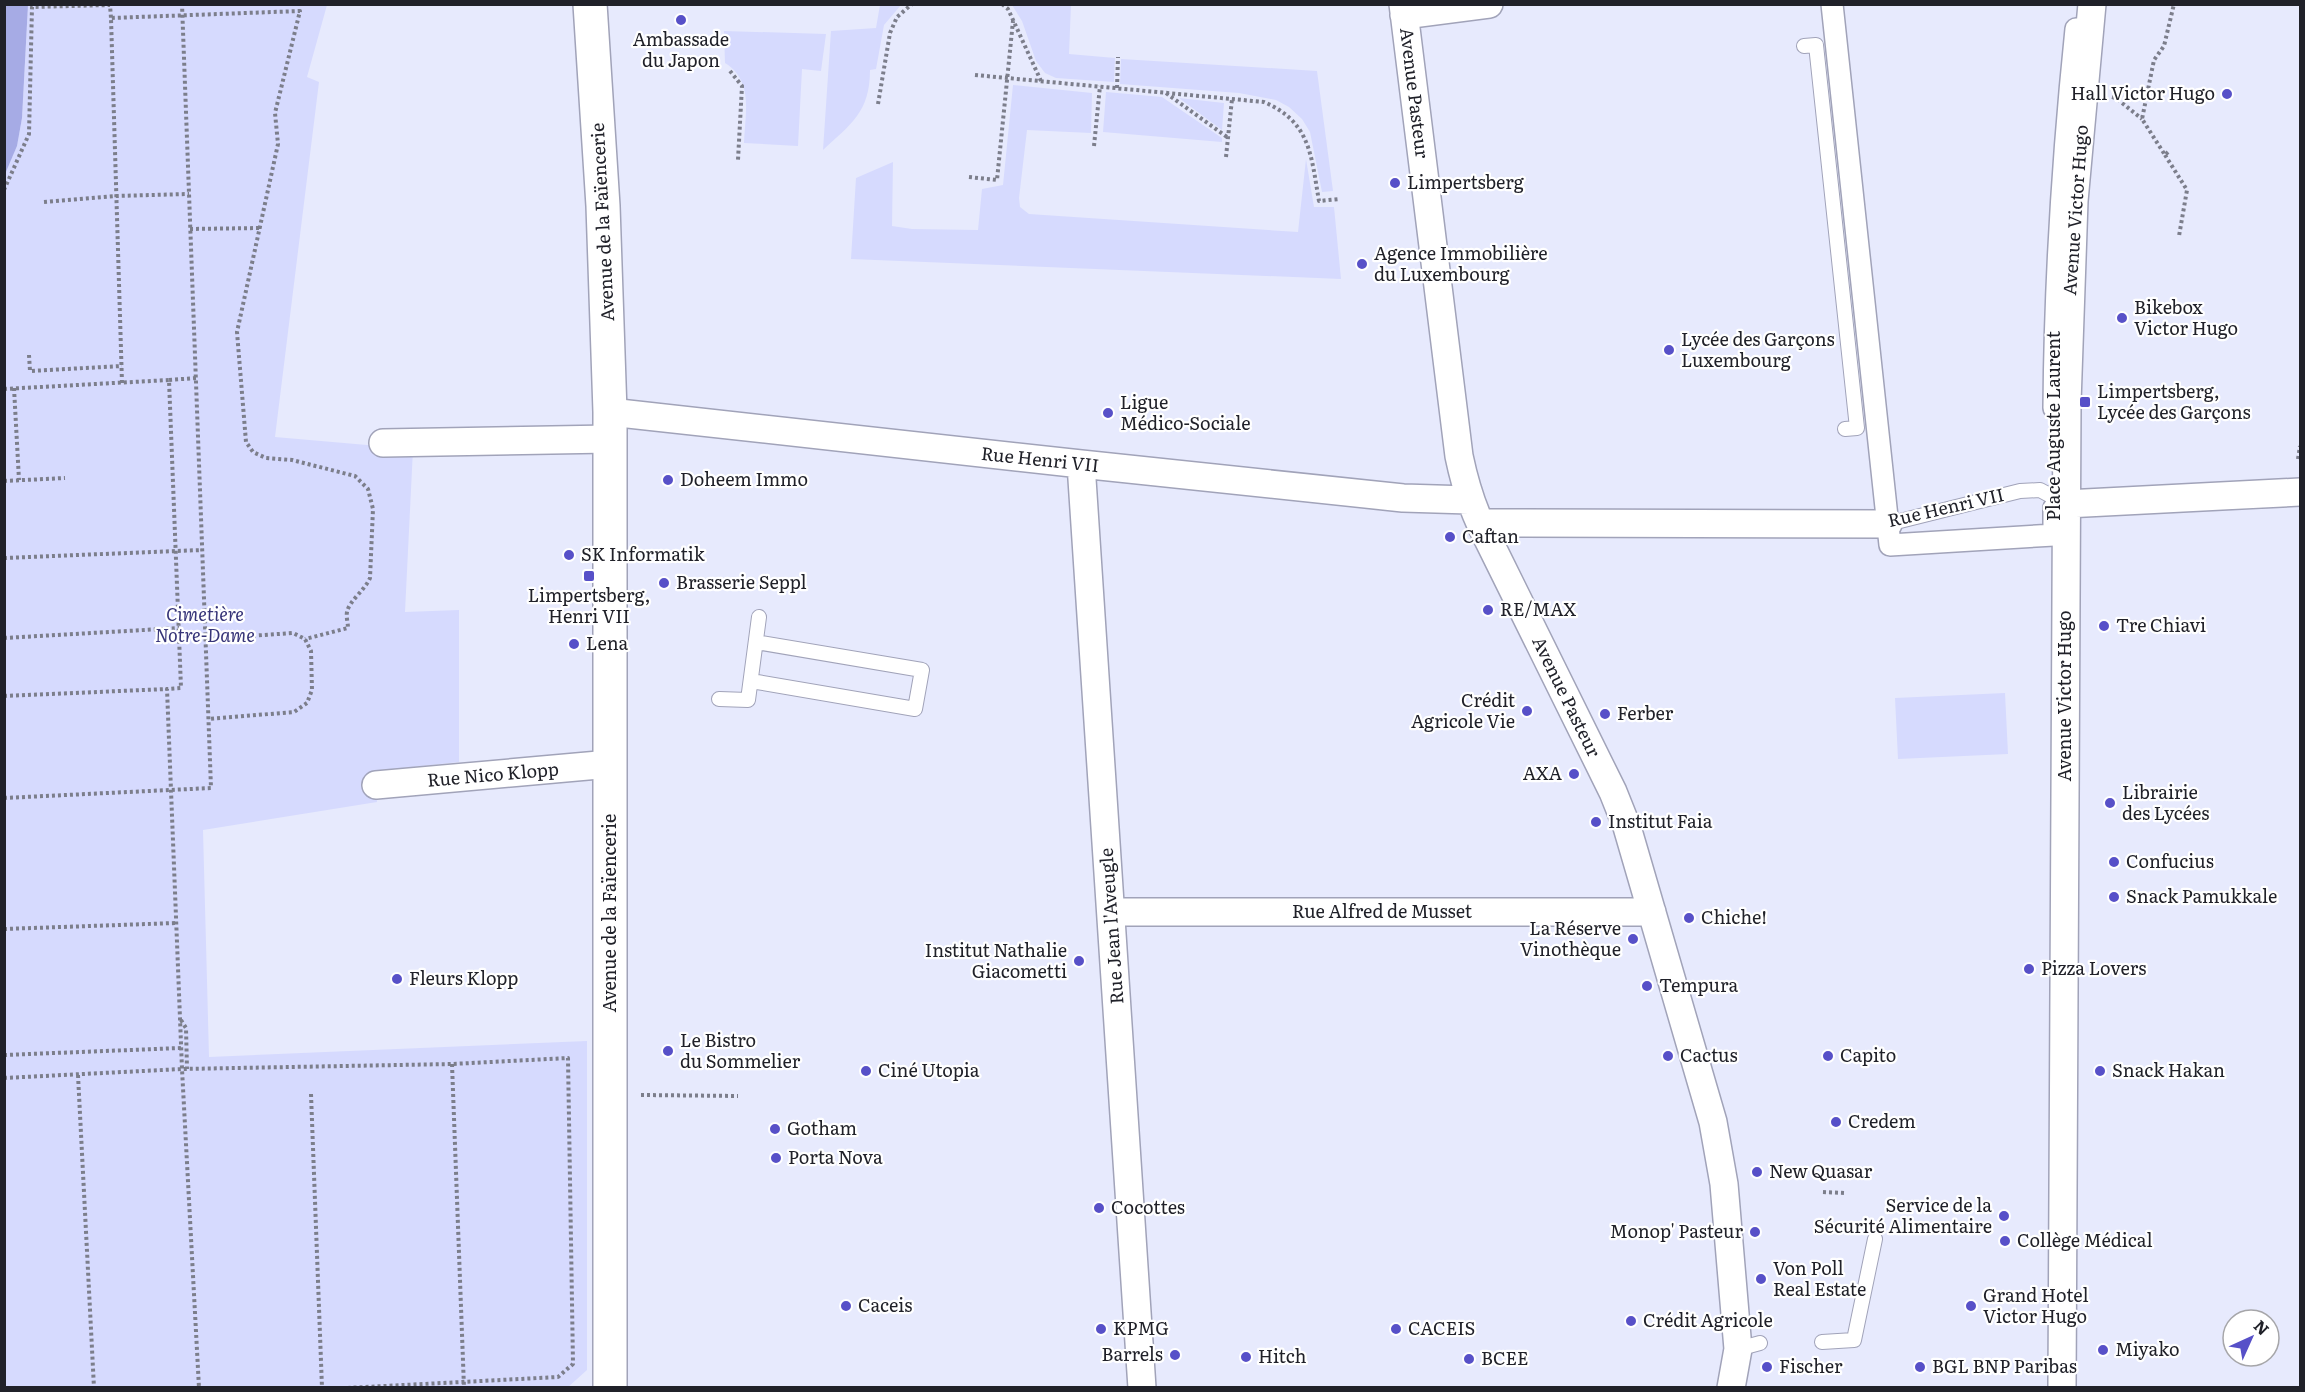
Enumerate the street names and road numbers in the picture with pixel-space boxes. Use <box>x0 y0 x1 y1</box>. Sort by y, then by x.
street label: Avenue Pasteur <box>1394 26 1437 160</box>
street label: Avenue de la Faïencerie <box>583 122 620 322</box>
street label: Avenue Victor Hugo <box>2055 124 2094 296</box>
street label: Place Auguste Laurent <box>2039 330 2066 521</box>
street label: Rue Henri VII <box>980 439 1101 478</box>
street label: Rue Henri VII <box>1885 480 2006 533</box>
street label: Avenue Victor Hugo <box>2050 611 2077 781</box>
street label: Avenue Pasteur <box>1526 631 1609 762</box>
street label: Rue Nico Klopp <box>426 754 560 793</box>
street label: Avenue de la Faïencerie <box>595 814 622 1012</box>
street label: Rue Jean l'Aveugle <box>1092 847 1129 1005</box>
street label: Rue Alfred de Musset <box>1292 897 1473 924</box>

